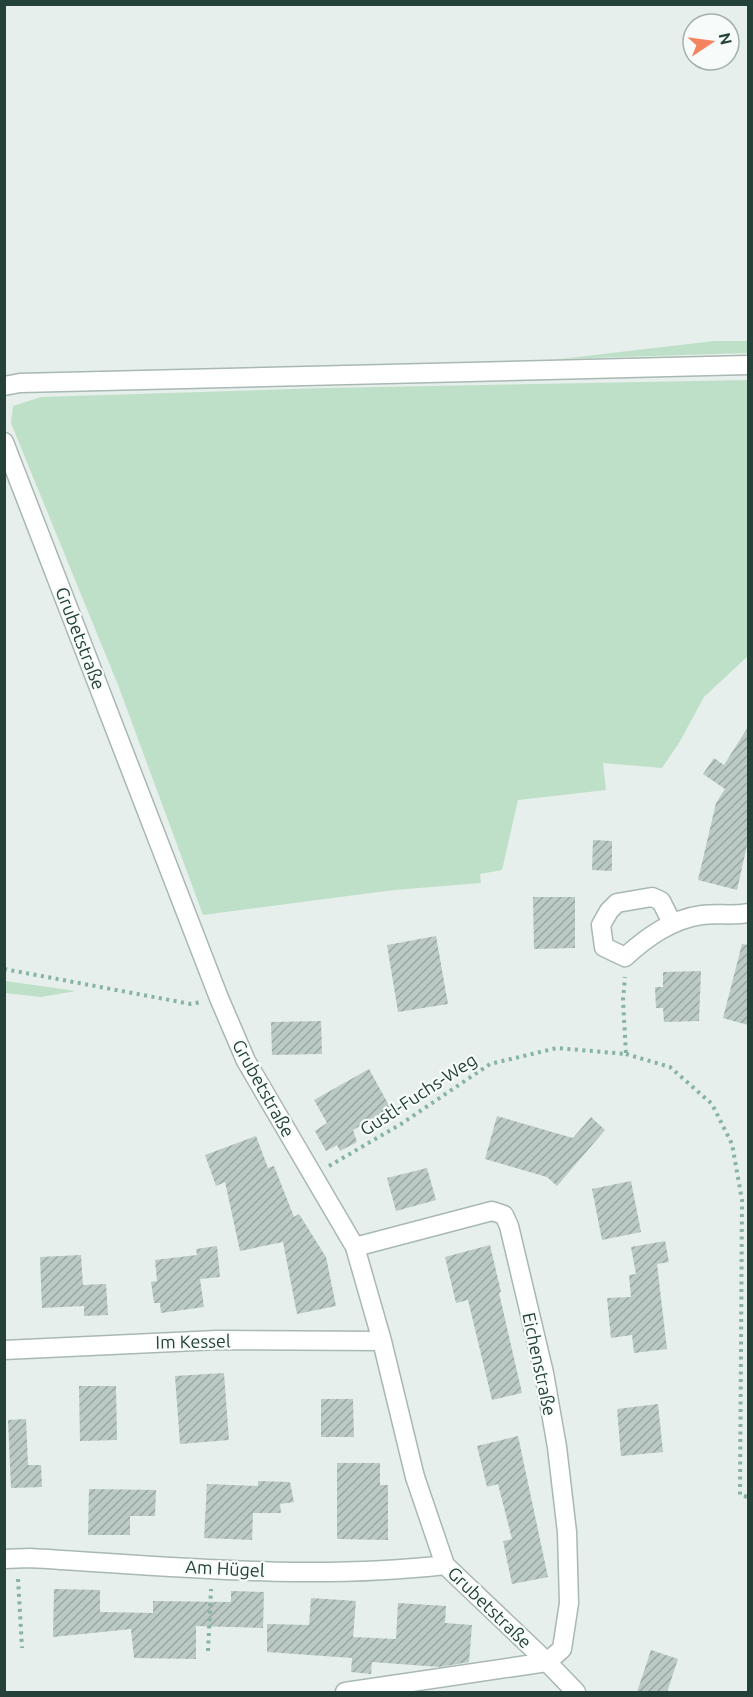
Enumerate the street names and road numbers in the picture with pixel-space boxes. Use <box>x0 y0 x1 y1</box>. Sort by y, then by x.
street label: Grubetstraße <box>52 584 110 692</box>
street label: Grubetstraße <box>229 1036 299 1140</box>
street label: Gustl-Fuchs-Weg <box>356 1049 480 1139</box>
street label: Eichenstraße <box>519 1311 561 1417</box>
street label: Im Kessel <box>155 1330 231 1352</box>
street label: Am Hügel <box>185 1556 265 1580</box>
street label: Grubetstraße <box>444 1562 536 1652</box>

